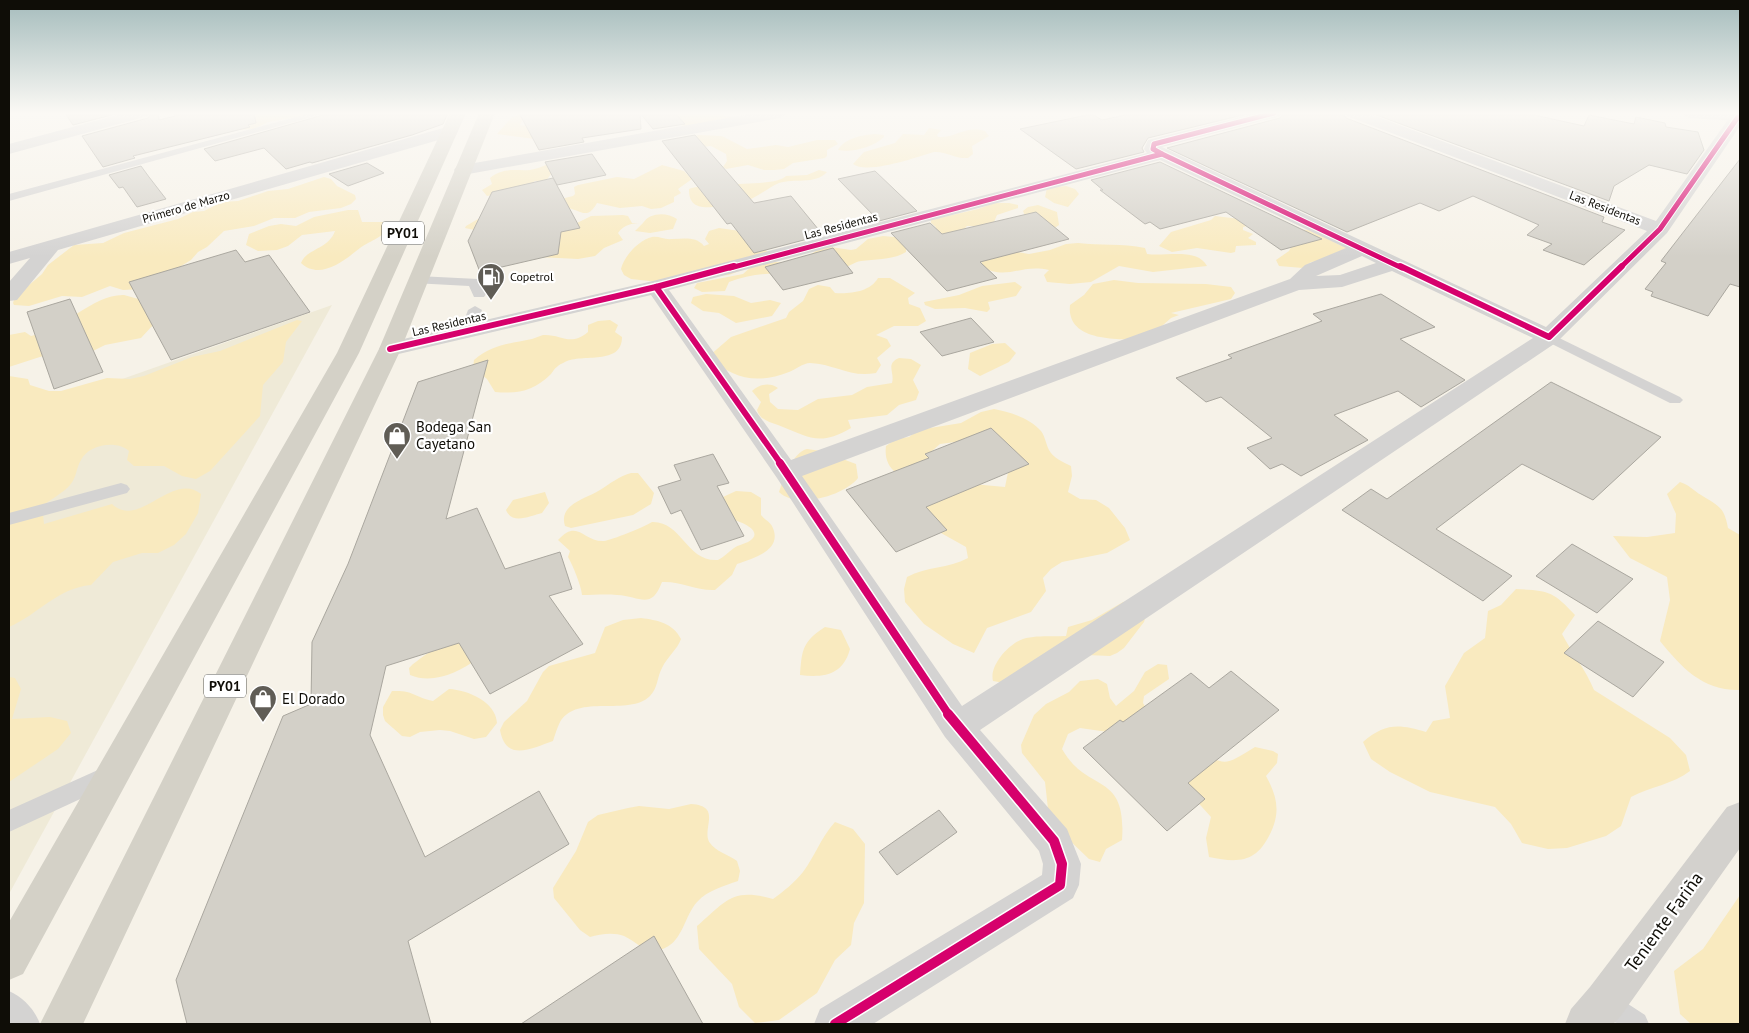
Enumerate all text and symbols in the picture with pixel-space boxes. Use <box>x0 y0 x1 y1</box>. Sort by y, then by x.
street label: Primero de Marzo <box>141 187 231 226</box>
street label: Las Residentas <box>1567 187 1643 228</box>
street label: Las Residentas <box>803 209 879 243</box>
road number: PY01 <box>382 222 424 244</box>
fuel station icon: Copetrol <box>476 262 506 301</box>
place label: Copetrol <box>510 269 554 284</box>
street label: Las Residentas <box>411 308 487 339</box>
place label: Bodega San Cayetano <box>416 417 491 453</box>
shop icon: Bodega San Cayetano <box>382 421 412 460</box>
road number: PY01 <box>204 674 246 698</box>
shop icon: El Dorado <box>248 684 278 723</box>
place label: El Dorado <box>282 689 345 708</box>
street label: Teniente Fariña <box>1620 867 1708 976</box>

